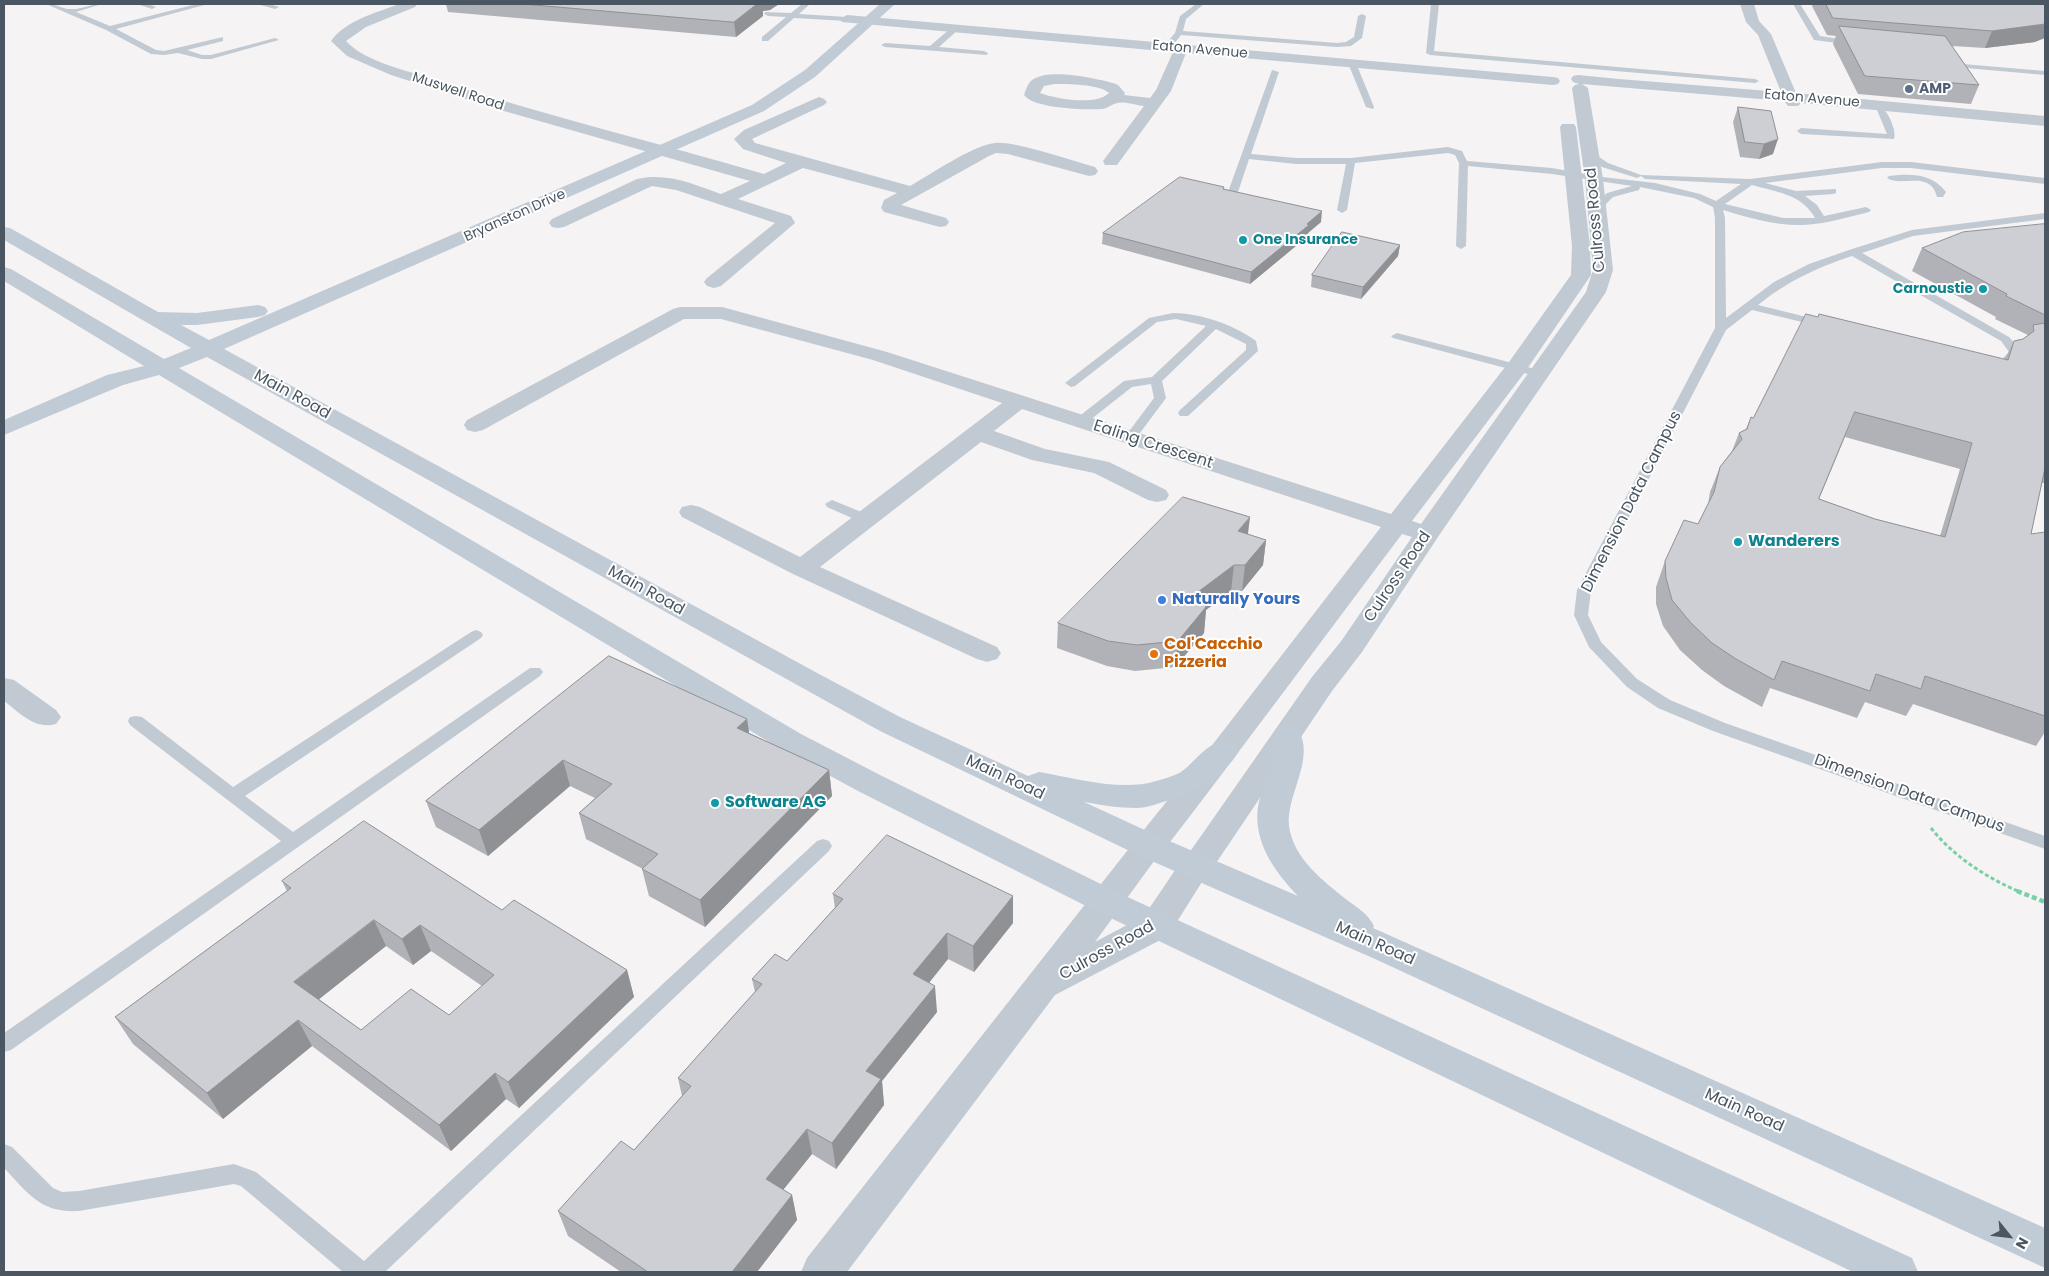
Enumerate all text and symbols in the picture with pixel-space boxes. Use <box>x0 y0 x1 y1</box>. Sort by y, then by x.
street label: Eaton Avenue <box>1151 37 1249 63</box>
street label: Muswell Road <box>410 69 506 115</box>
place label: AMP <box>1919 81 1951 97</box>
marker: AMP <box>1903 83 1915 95</box>
street label: Eaton Avenue <box>1763 86 1861 112</box>
street label: Culross Road <box>1582 167 1610 273</box>
street label: Bryanston Drive <box>462 186 568 246</box>
place label: One Insurance <box>1253 232 1358 248</box>
marker: One Insurance <box>1237 234 1249 246</box>
place label: Carnoustie <box>1893 281 1973 297</box>
marker: Carnoustie <box>1977 283 1989 295</box>
street label: Main Road <box>250 366 334 424</box>
street label: Dimension Data Campus <box>1578 408 1686 596</box>
street label: Ealing Crescent <box>1091 417 1215 473</box>
street label: Culross Road <box>1361 528 1435 626</box>
place label: Wanderers <box>1748 532 1840 552</box>
marker: Wanderers <box>1732 536 1744 548</box>
street label: Main Road <box>604 562 688 620</box>
place label: Naturally Yours <box>1172 590 1300 610</box>
marker: Naturally Yours <box>1156 594 1168 606</box>
place label: Col'Cacchio Pizzeria <box>1164 635 1263 673</box>
marker: Col'Cacchio Pizzeria <box>1148 648 1160 660</box>
street label: Main Road <box>963 751 1047 805</box>
street label: Dimension Data Campus <box>1811 751 2007 837</box>
place label: Software AG <box>725 793 826 813</box>
marker: Software AG <box>709 797 721 809</box>
street label: Culross Road <box>1056 917 1158 985</box>
street label: Main Road <box>1332 918 1418 970</box>
street label: Main Road <box>1701 1085 1787 1137</box>
north arrow <box>1984 1211 2034 1261</box>
text: N <box>2011 1234 2033 1253</box>

